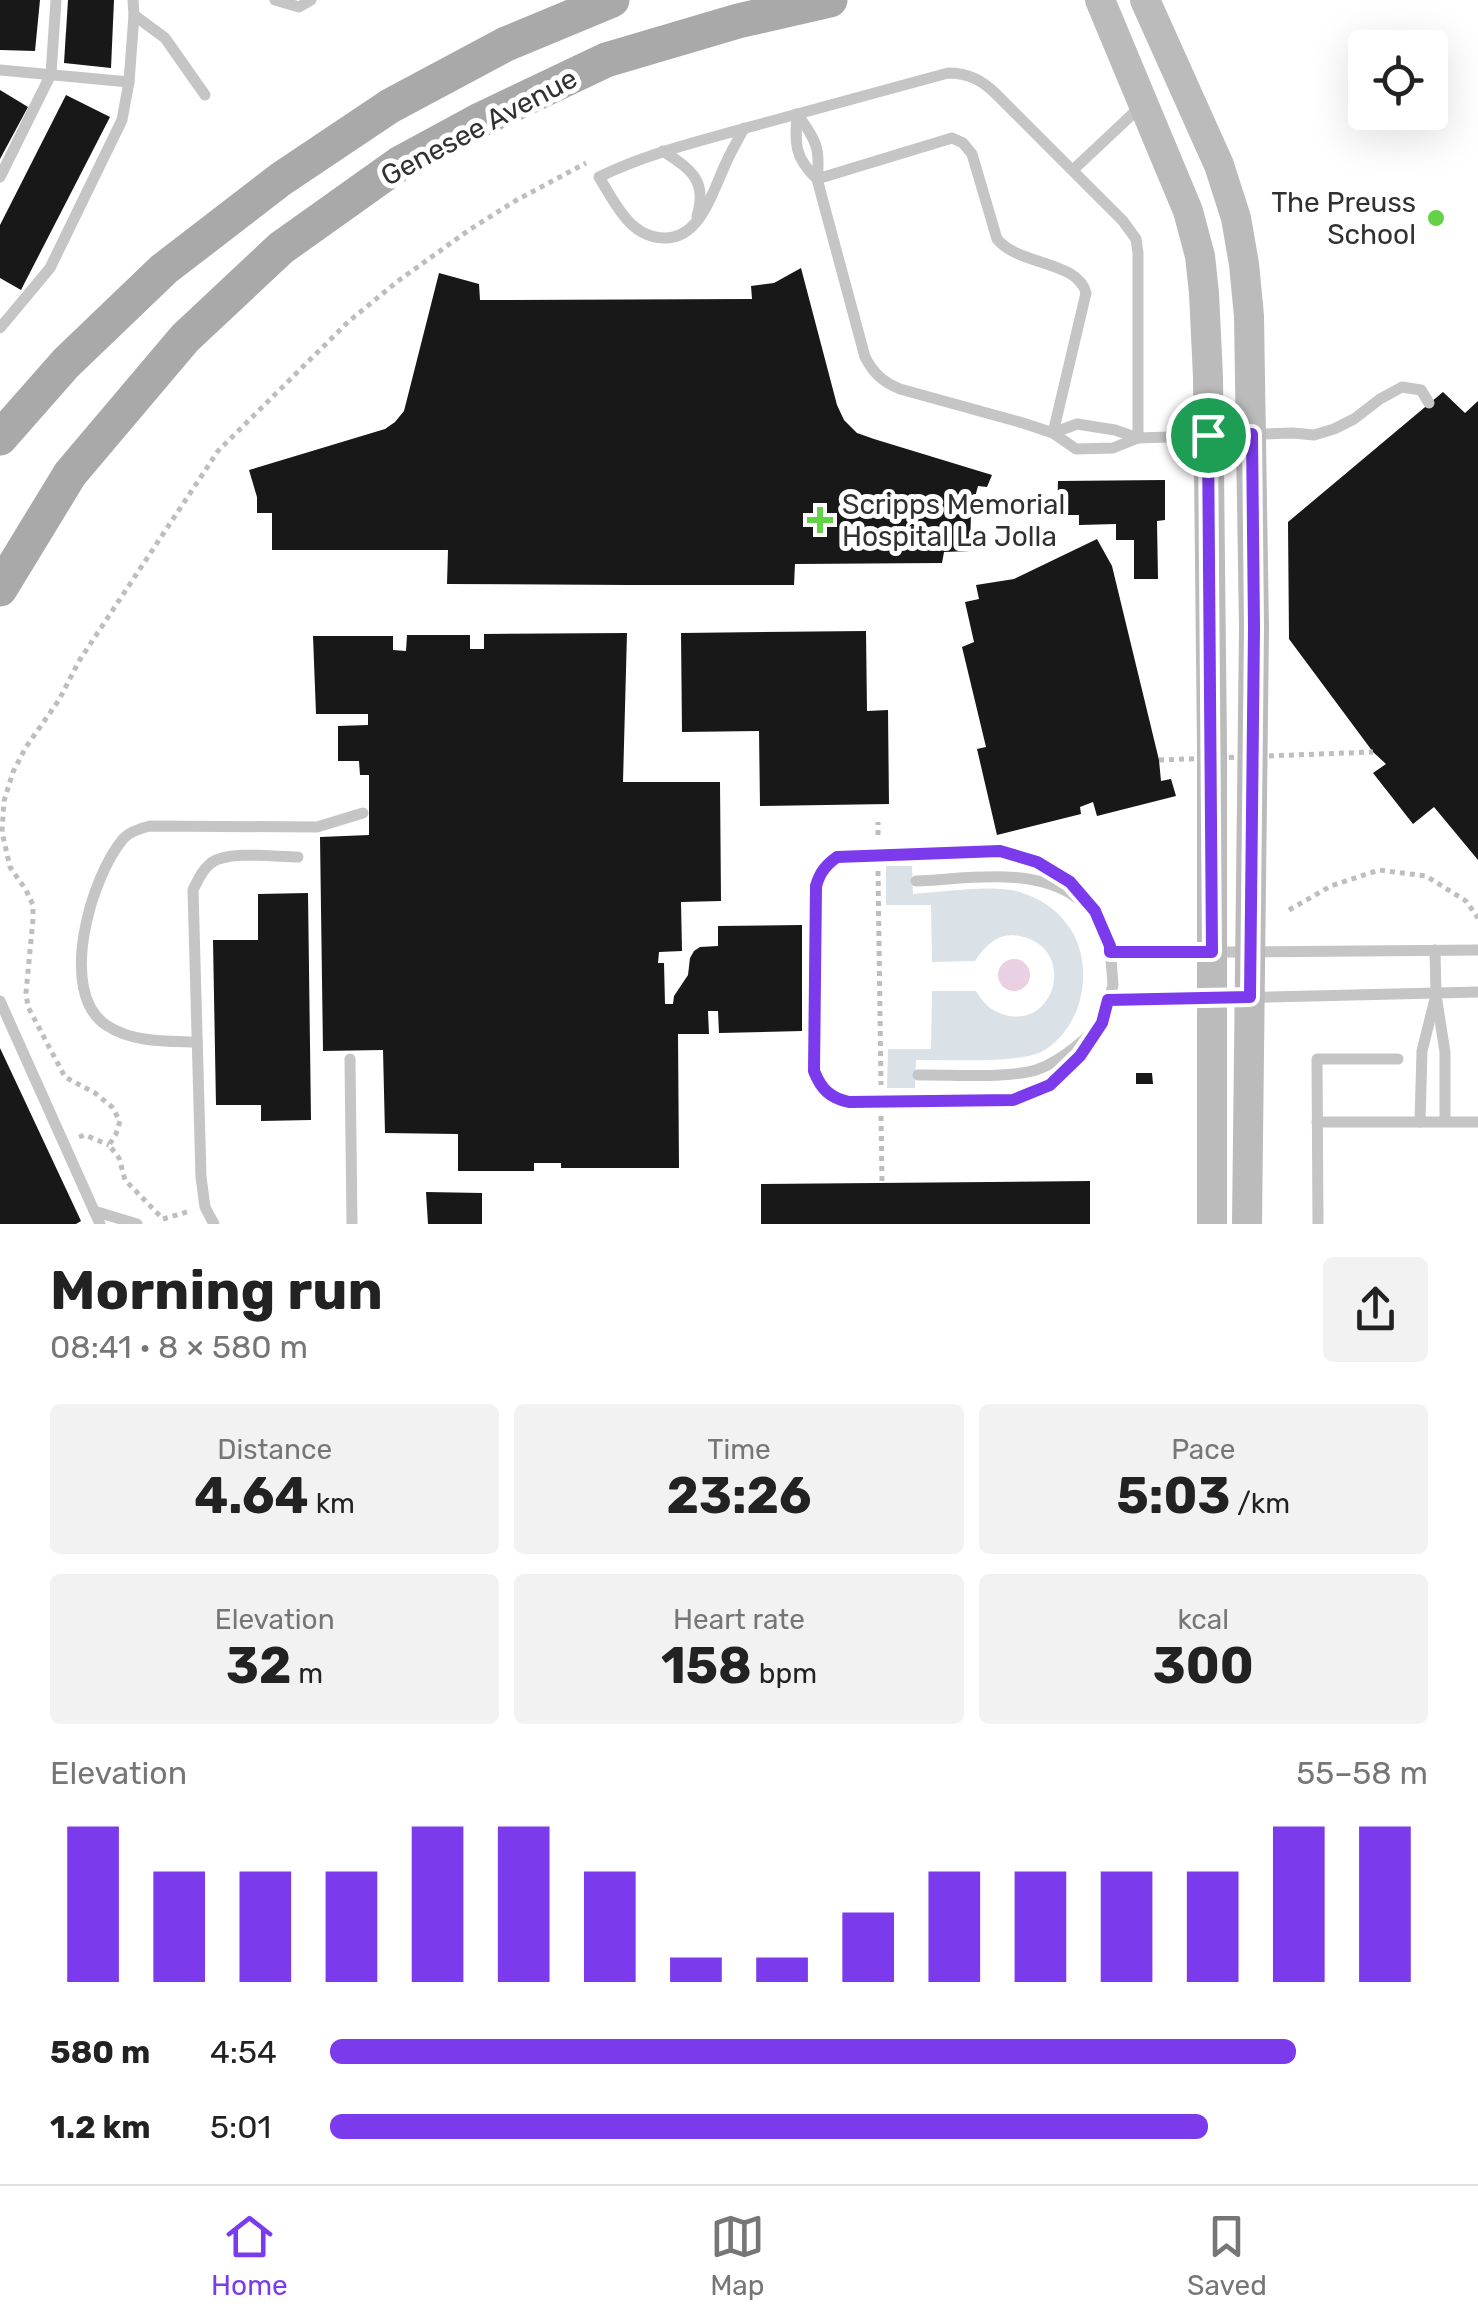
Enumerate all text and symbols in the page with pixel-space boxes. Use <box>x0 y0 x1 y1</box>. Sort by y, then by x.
map controls <box>1348 30 1448 130</box>
button: locate <box>1348 30 1448 130</box>
street label: Genesee Avenue <box>375 61 583 193</box>
place label: The Preuss School <box>1271 186 1416 251</box>
marker: The Preuss School <box>1425 207 1447 229</box>
pin <box>1166 393 1251 478</box>
icon: arrive <box>1181 408 1236 463</box>
place label: Scripps Memorial Hospital La Jolla <box>842 488 1065 553</box>
marker: Scripps Memorial Hospital La Jolla <box>807 507 833 533</box>
button: share <box>1323 1257 1428 1362</box>
text: Morning run <box>50 1258 383 1323</box>
text: 08:41 · 8 × 580 m <box>50 1328 308 1366</box>
text: Distance <box>217 1433 332 1466</box>
text: Time <box>707 1433 771 1466</box>
text: Pace <box>1171 1433 1235 1466</box>
text: 4.64 <box>194 1466 309 1526</box>
text: 23:26 <box>666 1466 812 1526</box>
text: 5:03 <box>1117 1466 1230 1526</box>
text: km <box>309 1487 355 1520</box>
text: /km <box>1230 1487 1290 1520</box>
text: Elevation <box>215 1603 335 1636</box>
text: Heart rate <box>673 1603 805 1636</box>
text: kcal <box>1178 1603 1229 1636</box>
text: 32 <box>226 1636 292 1696</box>
text: 158 <box>661 1636 752 1696</box>
text: 300 <box>1153 1636 1254 1696</box>
text: m <box>292 1657 323 1690</box>
text: bpm <box>752 1657 817 1690</box>
text: Elevation <box>50 1754 187 1792</box>
text: 55–58 m <box>1296 1754 1428 1792</box>
text: 580 m <box>50 2033 150 2071</box>
text: 4:54 <box>210 2033 277 2071</box>
text: 1.2 km <box>50 2108 151 2146</box>
text: 5:01 <box>210 2108 271 2146</box>
tab: Home <box>211 2209 288 2302</box>
tab: Map <box>710 2209 765 2302</box>
tab: Saved <box>1187 2209 1267 2302</box>

